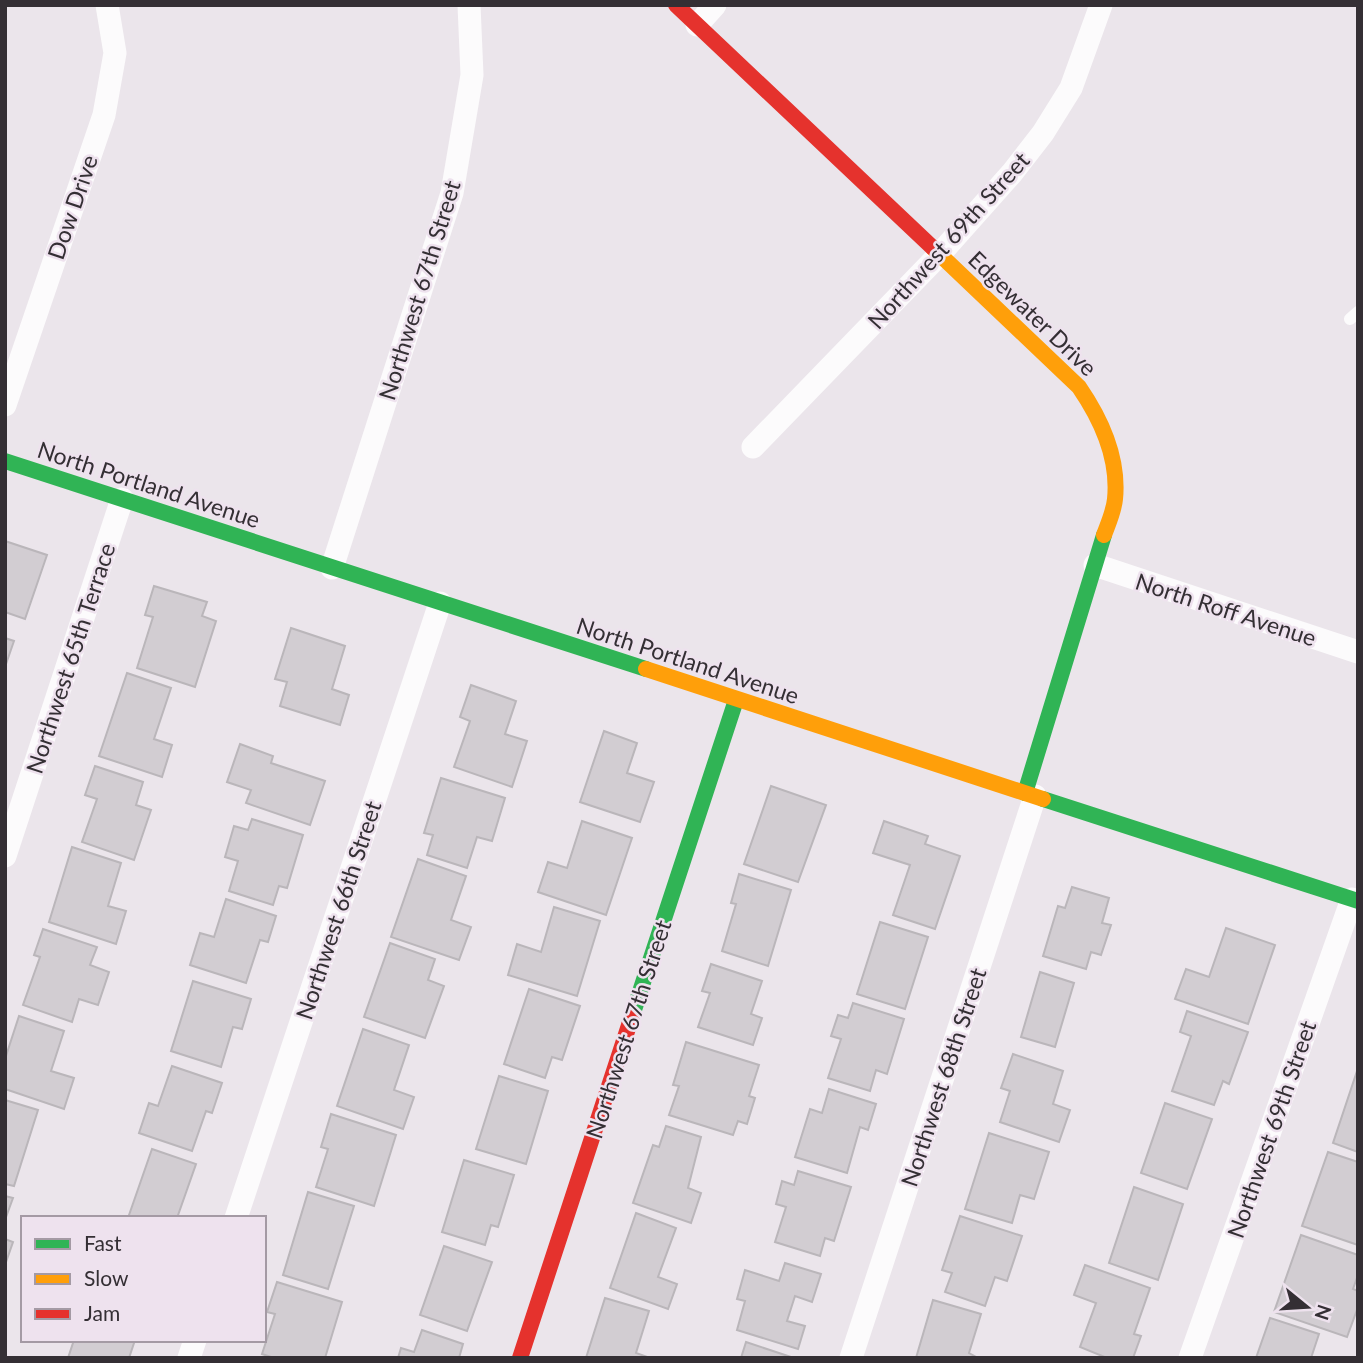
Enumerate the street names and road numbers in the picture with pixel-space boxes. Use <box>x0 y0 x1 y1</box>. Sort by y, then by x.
street label: Northwest 69th Street <box>861 145 1035 334</box>
street label: Dow Drive <box>41 151 103 263</box>
street label: Northwest 67th Street <box>372 176 466 403</box>
street label: Edgewater Drive <box>963 245 1103 381</box>
street label: North Portland Avenue <box>34 435 264 533</box>
street label: Northwest 65th Terrace <box>20 539 120 777</box>
street label: North Roff Avenue <box>1132 567 1320 651</box>
street label: North Portland Avenue <box>573 611 803 709</box>
street label: Northwest 66th Street <box>289 797 387 1023</box>
street label: Northwest 67th Street <box>579 916 677 1142</box>
street label: Northwest 68th Street <box>894 964 992 1190</box>
street label: Northwest 69th Street <box>1221 1016 1322 1241</box>

